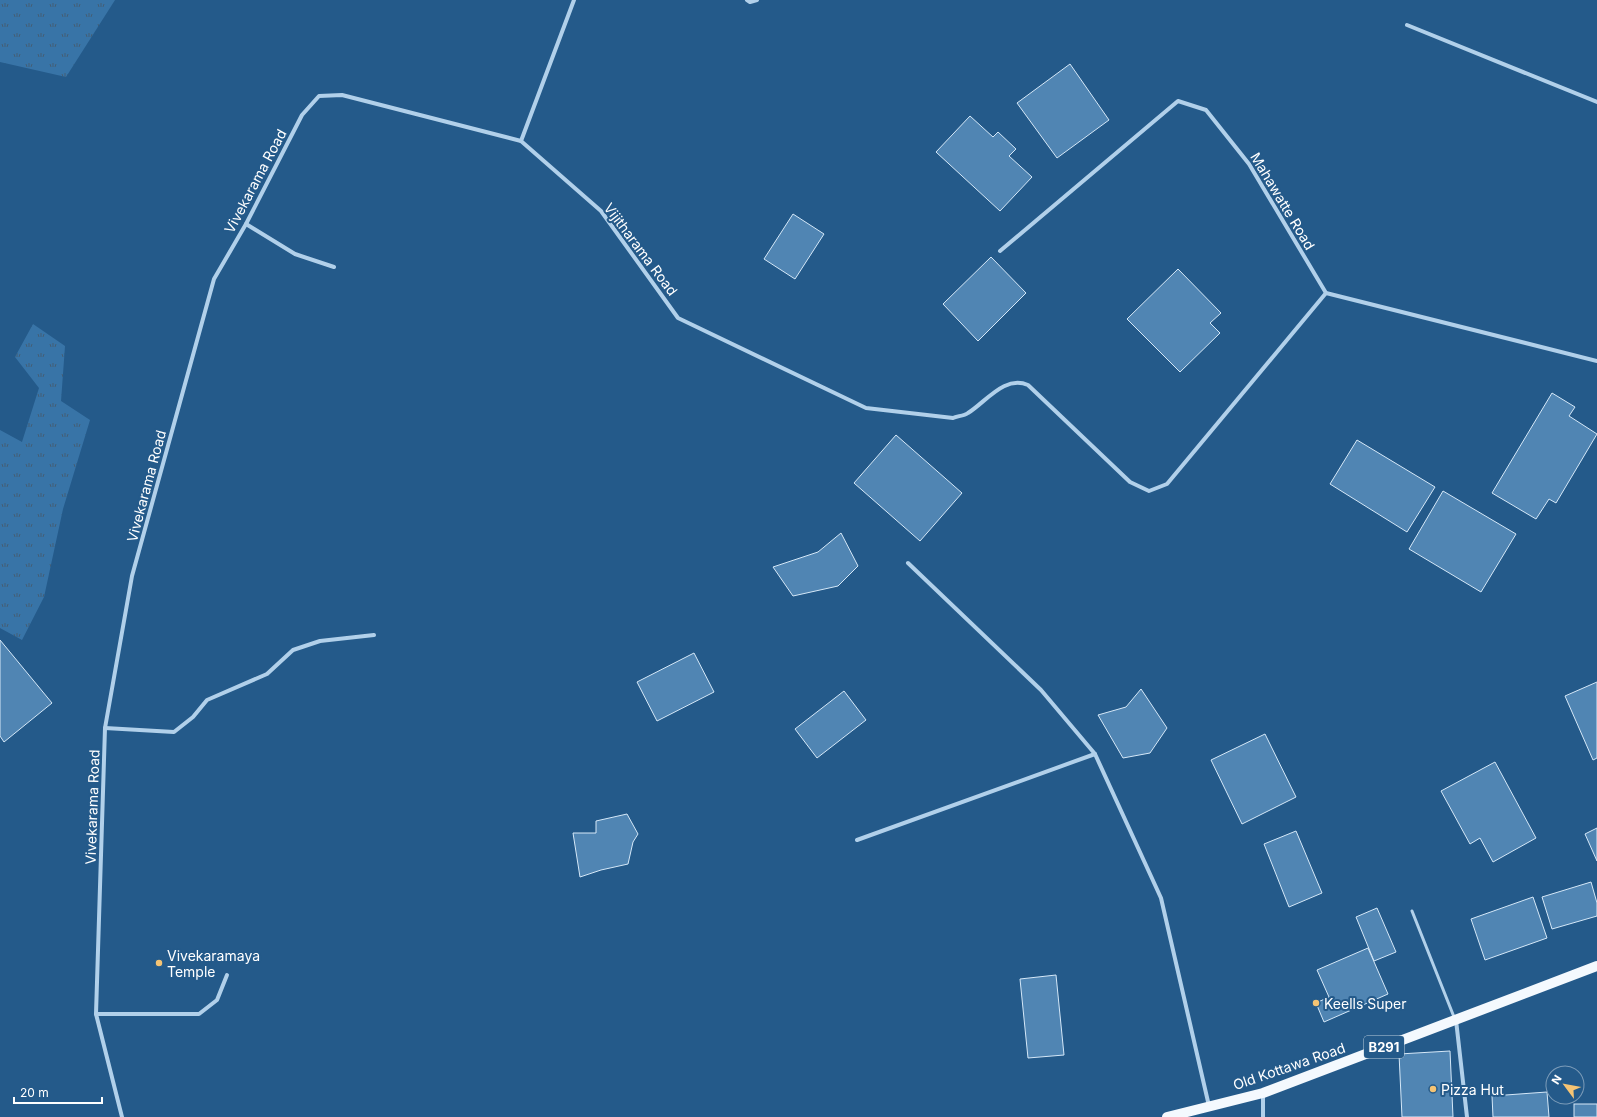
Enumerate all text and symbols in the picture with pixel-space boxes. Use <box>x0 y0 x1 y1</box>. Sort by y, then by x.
street label: Vivekarama Road <box>220 126 290 236</box>
street label: Mahawatte Road <box>1247 149 1319 253</box>
street label: Vijitharama Road <box>601 199 681 299</box>
street label: Vivekarama Road <box>123 428 169 544</box>
street label: Vivekarama Road <box>81 749 103 865</box>
place label: Vivekaramaya Temple <box>167 947 260 980</box>
marker: Vivekaramaya Temple <box>154 958 164 968</box>
place label: Keells Super <box>1324 995 1407 1012</box>
marker: Keells Super <box>1311 998 1321 1008</box>
road number: B291 <box>1364 1036 1404 1058</box>
street label: Old Kottawa Road <box>1231 1039 1347 1093</box>
north arrow <box>1545 1065 1585 1105</box>
text: N <box>1548 1072 1565 1087</box>
scale bar <box>14 1079 102 1105</box>
place label: Pizza Hut <box>1441 1081 1504 1098</box>
marker: Pizza Hut <box>1428 1084 1438 1094</box>
text: 20 m <box>20 1085 49 1100</box>

